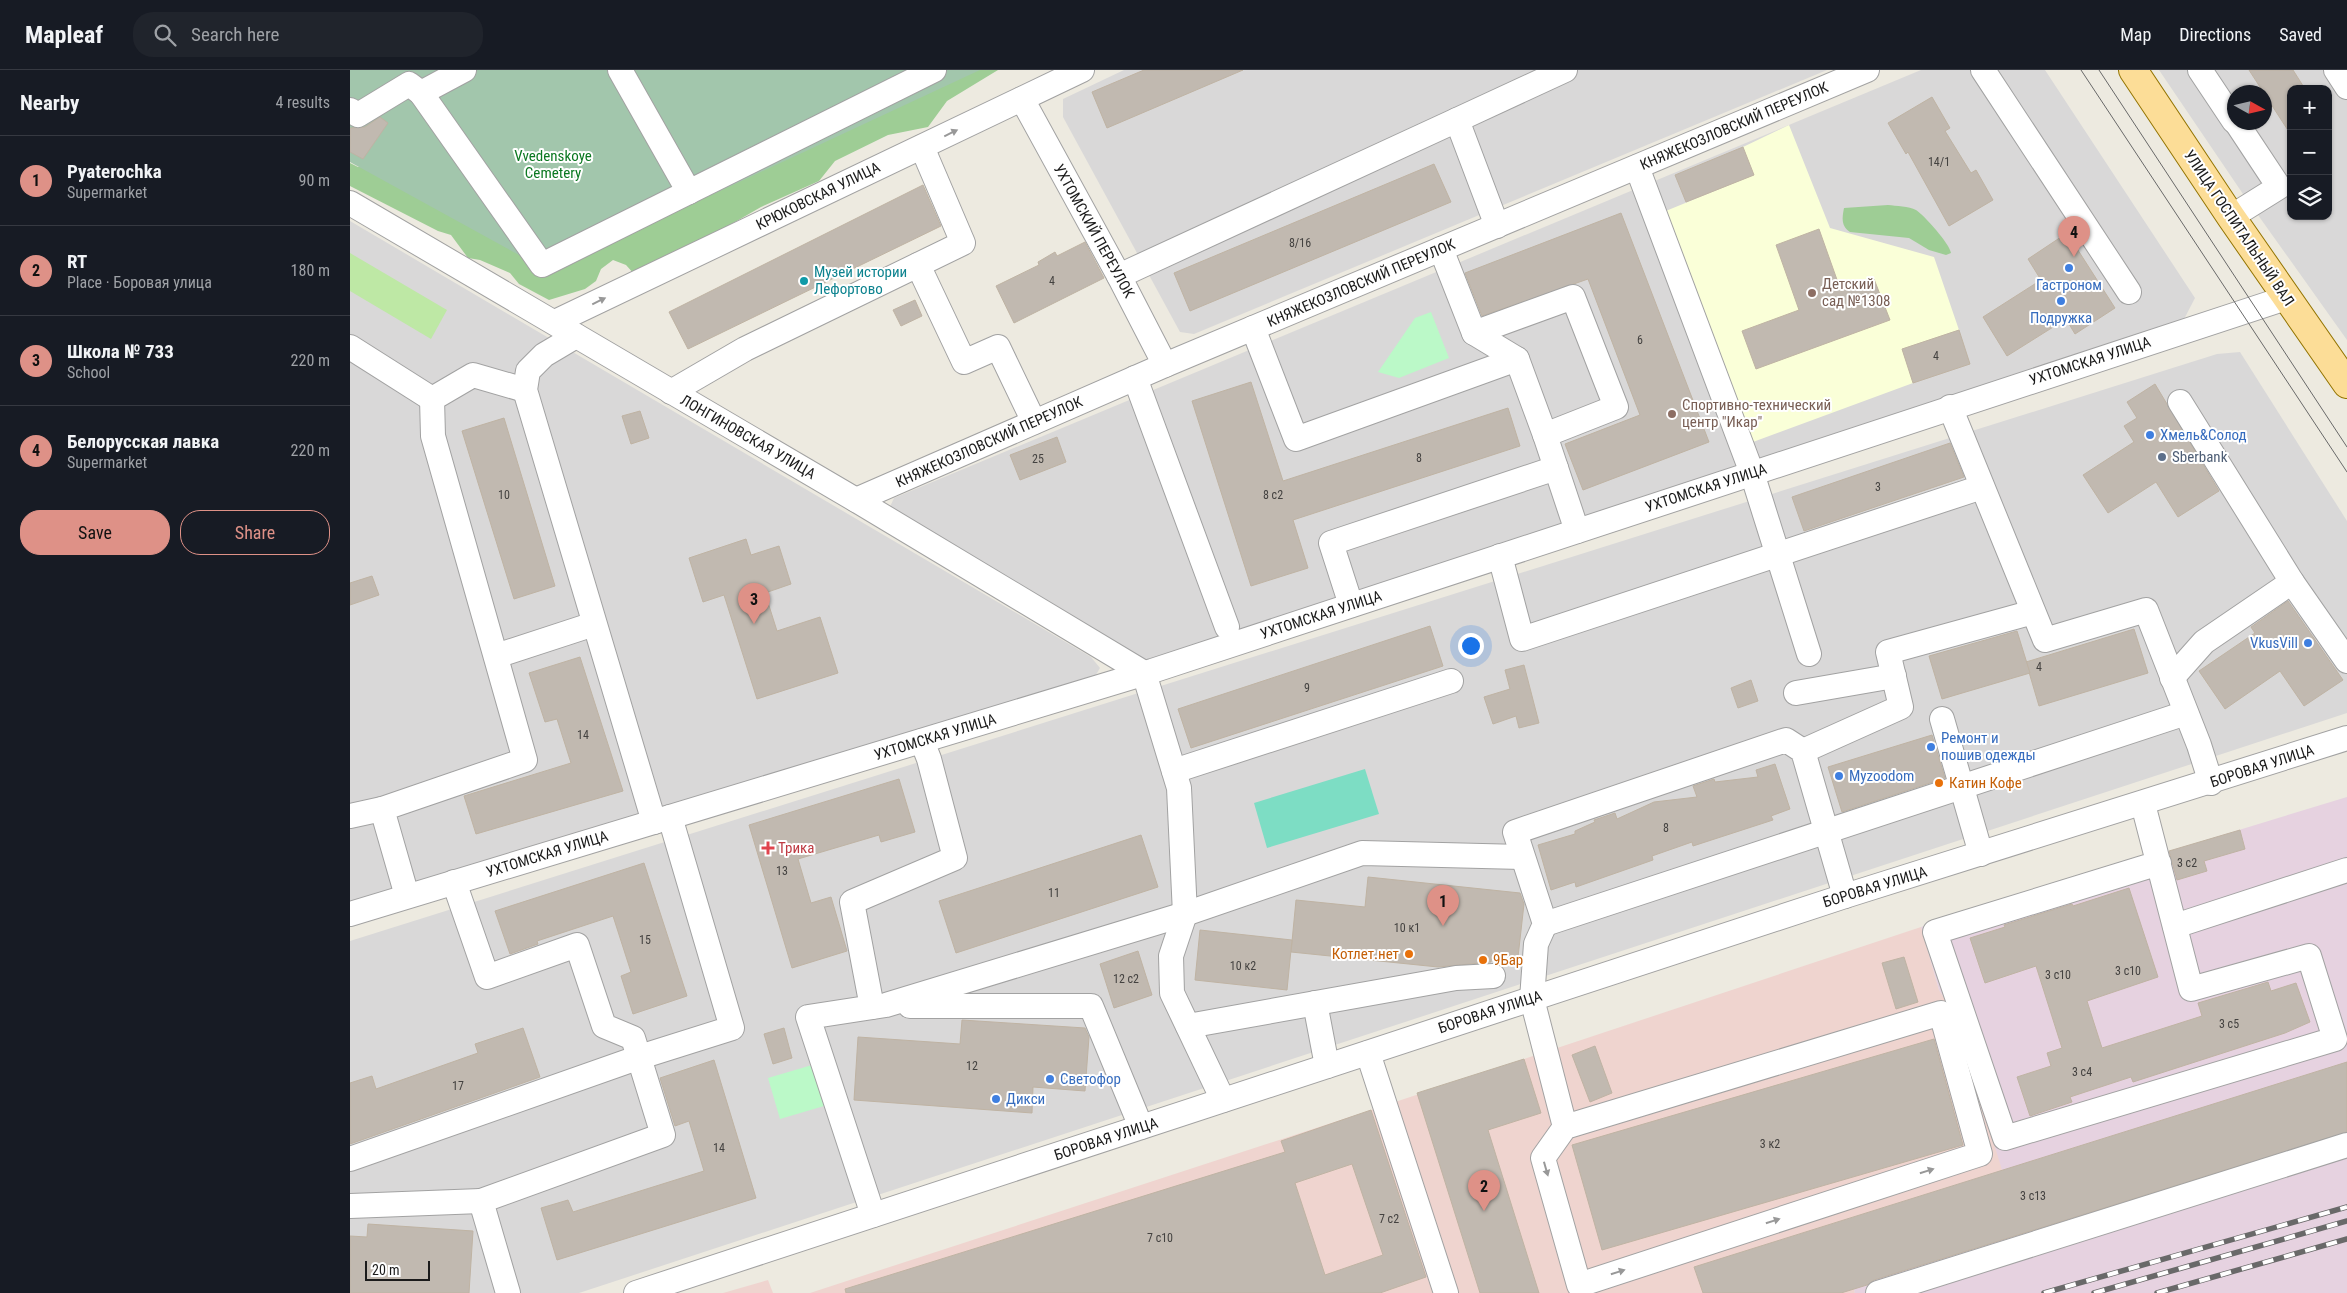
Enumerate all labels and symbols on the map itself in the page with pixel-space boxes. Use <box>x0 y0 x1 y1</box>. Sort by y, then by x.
street label: КНЯЖЕКОЗЛОВСКИЙ ПЕРЕУЛОК <box>1637 78 1831 174</box>
north arrow <box>2227 85 2272 130</box>
one-way arrow <box>944 129 958 137</box>
park label: Vvedenskoye Cemetery <box>514 147 592 182</box>
street label: УЛИЦА ГОСПИТАЛЬНЫЙ ВАЛ <box>2180 147 2298 309</box>
house number: 14/1 <box>1928 155 1950 169</box>
street label: КРЮКОВСКАЯ УЛИЦА <box>753 158 883 234</box>
street label: УХТОМСКИЙ ПЕРЕУЛОК <box>1050 161 1139 302</box>
pin: 4 <box>2058 216 2090 257</box>
street label: КНЯЖЕКОЗЛОВСКИЙ ПЕРЕУЛОК <box>1264 235 1458 331</box>
house number: 8/16 <box>1289 236 1311 250</box>
marker: Гастроном <box>2063 262 2075 274</box>
place label: Музей истории Лефортово <box>814 263 907 298</box>
house number: 4 <box>1049 274 1055 288</box>
marker: Музей истории Лефортово <box>798 275 810 287</box>
place label: Детский сад №1308 <box>1822 275 1891 310</box>
place label: Гастроном <box>2036 276 2102 294</box>
marker: Детский сад №1308 <box>1806 287 1818 299</box>
marker: Подружка <box>2055 295 2067 307</box>
one-way arrow <box>592 297 606 305</box>
place label: Подружка <box>2030 309 2092 327</box>
house number: 6 <box>1637 333 1643 347</box>
street label: УХТОМСКАЯ УЛИЦА <box>2027 333 2153 389</box>
house number: 4 <box>1933 349 1939 363</box>
street label: ЛОНГИНОВСКАЯ УЛИЦА <box>677 391 819 483</box>
street label: КНЯЖЕКОЗЛОВСКИЙ ПЕРЕУЛОК <box>893 392 1086 491</box>
place label: Спортивно-технический центр "Икар" <box>1682 396 1831 431</box>
marker: Спортивно-технический центр "Икар" <box>1666 408 1678 420</box>
place label: Хмель&Солод <box>2160 426 2247 444</box>
marker: Хмель&Солод <box>2144 429 2156 441</box>
place label: Sberbank <box>2172 448 2228 466</box>
house number: 8 <box>1416 451 1422 465</box>
marker: Sberbank <box>2156 451 2168 463</box>
house number: 25 <box>1032 452 1044 466</box>
street label: УХТОМСКАЯ УЛИЦА <box>1643 460 1769 516</box>
house number: 3 <box>1875 480 1881 494</box>
house number: 10 <box>498 488 510 502</box>
house number: 8 с2 <box>1263 488 1283 502</box>
pin: 3 <box>738 583 770 624</box>
street label: УХТОМСКАЯ УЛИЦА <box>1258 587 1384 643</box>
your location <box>1458 633 1484 659</box>
place label: VkusVill <box>2250 634 2298 652</box>
marker: VkusVill <box>2302 637 2314 649</box>
house number: 4 <box>2036 660 2042 674</box>
house number: 9 <box>1304 681 1310 695</box>
street label: УХТОМСКАЯ УЛИЦА <box>872 710 999 764</box>
house number: 14 <box>577 728 589 742</box>
place label: Ремонт и пошив одежды <box>1941 729 2036 764</box>
marker: Ремонт и пошив одежды <box>1925 741 1937 753</box>
street label: БОРОВАЯ УЛИЦА <box>2208 741 2316 791</box>
place label: Myzoodom <box>1849 767 1914 785</box>
marker: Myzoodom <box>1833 770 1845 782</box>
place label: Катин Кофе <box>1949 774 2022 792</box>
marker: Катин Кофе <box>1933 777 1945 789</box>
house number: 8 <box>1663 821 1669 835</box>
street label: УХТОМСКАЯ УЛИЦА <box>484 827 611 881</box>
place label: Трика <box>778 839 814 857</box>
marker: Трика <box>762 842 774 854</box>
house number: 3 с2 <box>2177 856 2197 870</box>
street label: БОРОВАЯ УЛИЦА <box>1821 862 1930 911</box>
house number: 13 <box>776 864 788 878</box>
pin: 1 <box>1427 885 1459 926</box>
house number: 11 <box>1048 886 1060 900</box>
house number: 10 к1 <box>1394 921 1420 935</box>
house number: 15 <box>639 933 651 947</box>
place label: Котлет.нет <box>1332 945 1399 963</box>
marker: Котлет.нет <box>1403 948 1415 960</box>
place label: 9Бар <box>1493 951 1523 969</box>
marker: 9Бар <box>1477 954 1489 966</box>
house number: 10 к2 <box>1230 959 1256 973</box>
house number: 3 с10 <box>2115 964 2141 978</box>
house number: 3 с10 <box>2045 968 2071 982</box>
house number: 12 с2 <box>1113 972 1139 986</box>
street label: БОРОВАЯ УЛИЦА <box>1436 987 1544 1037</box>
house number: 3 с5 <box>2219 1017 2239 1031</box>
house number: 12 <box>966 1059 978 1073</box>
house number: 3 с4 <box>2072 1065 2092 1079</box>
place label: Светофор <box>1060 1070 1121 1088</box>
marker: Светофор <box>1044 1073 1056 1085</box>
house number: 17 <box>452 1079 464 1093</box>
place label: Дикси <box>1006 1090 1045 1108</box>
marker: Дикси <box>990 1093 1002 1105</box>
street label: БОРОВАЯ УЛИЦА <box>1052 1114 1160 1164</box>
house number: 3 к2 <box>1760 1137 1780 1151</box>
house number: 14 <box>713 1141 725 1155</box>
one-way arrow <box>1543 1161 1551 1176</box>
one-way arrow <box>1920 1167 1935 1174</box>
pin: 2 <box>1468 1170 1500 1211</box>
house number: 3 с13 <box>2020 1189 2046 1203</box>
house number: 7 с2 <box>1379 1212 1399 1226</box>
one-way arrow <box>1766 1217 1781 1225</box>
house number: 7 с10 <box>1147 1231 1173 1245</box>
scale bar <box>365 1258 430 1281</box>
one-way arrow <box>1611 1268 1626 1275</box>

